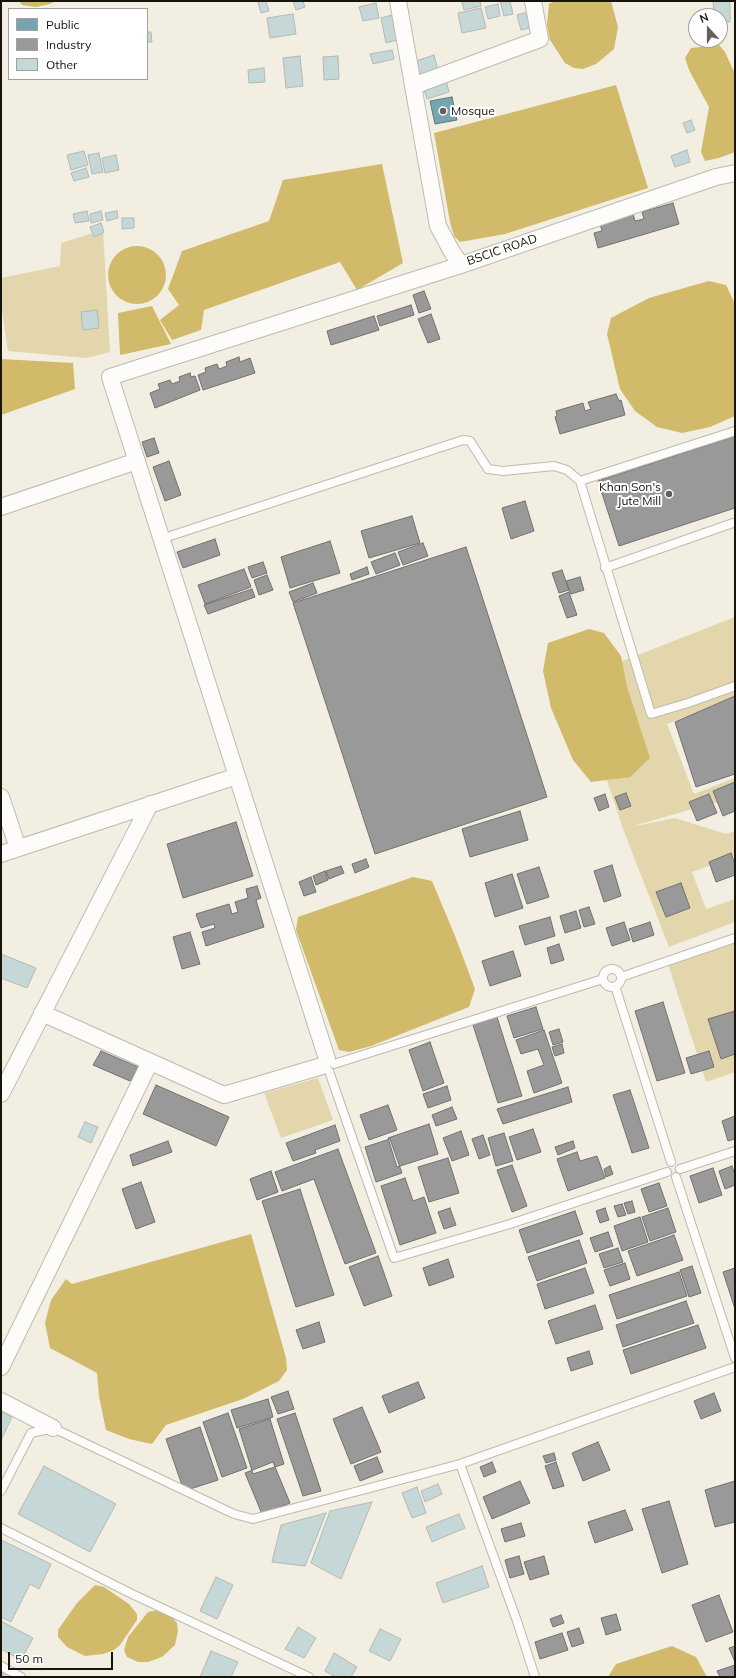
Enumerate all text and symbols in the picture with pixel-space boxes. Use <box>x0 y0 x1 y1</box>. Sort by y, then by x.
legend <box>8 8 148 80</box>
north arrow <box>688 8 728 48</box>
text: N <box>698 10 710 26</box>
text: Public <box>46 17 80 32</box>
text: Industry <box>46 37 91 52</box>
text: Other <box>46 57 77 72</box>
place label: Mosque <box>451 104 495 118</box>
marker: Mosque <box>438 106 448 116</box>
street label: BSCIC ROAD <box>465 231 539 269</box>
place label: Khan Son's Jute Mill <box>599 480 661 508</box>
marker: Khan Son's Jute Mill <box>664 489 674 499</box>
scale bar <box>10 1644 115 1670</box>
text: 50 m <box>15 1651 43 1666</box>

